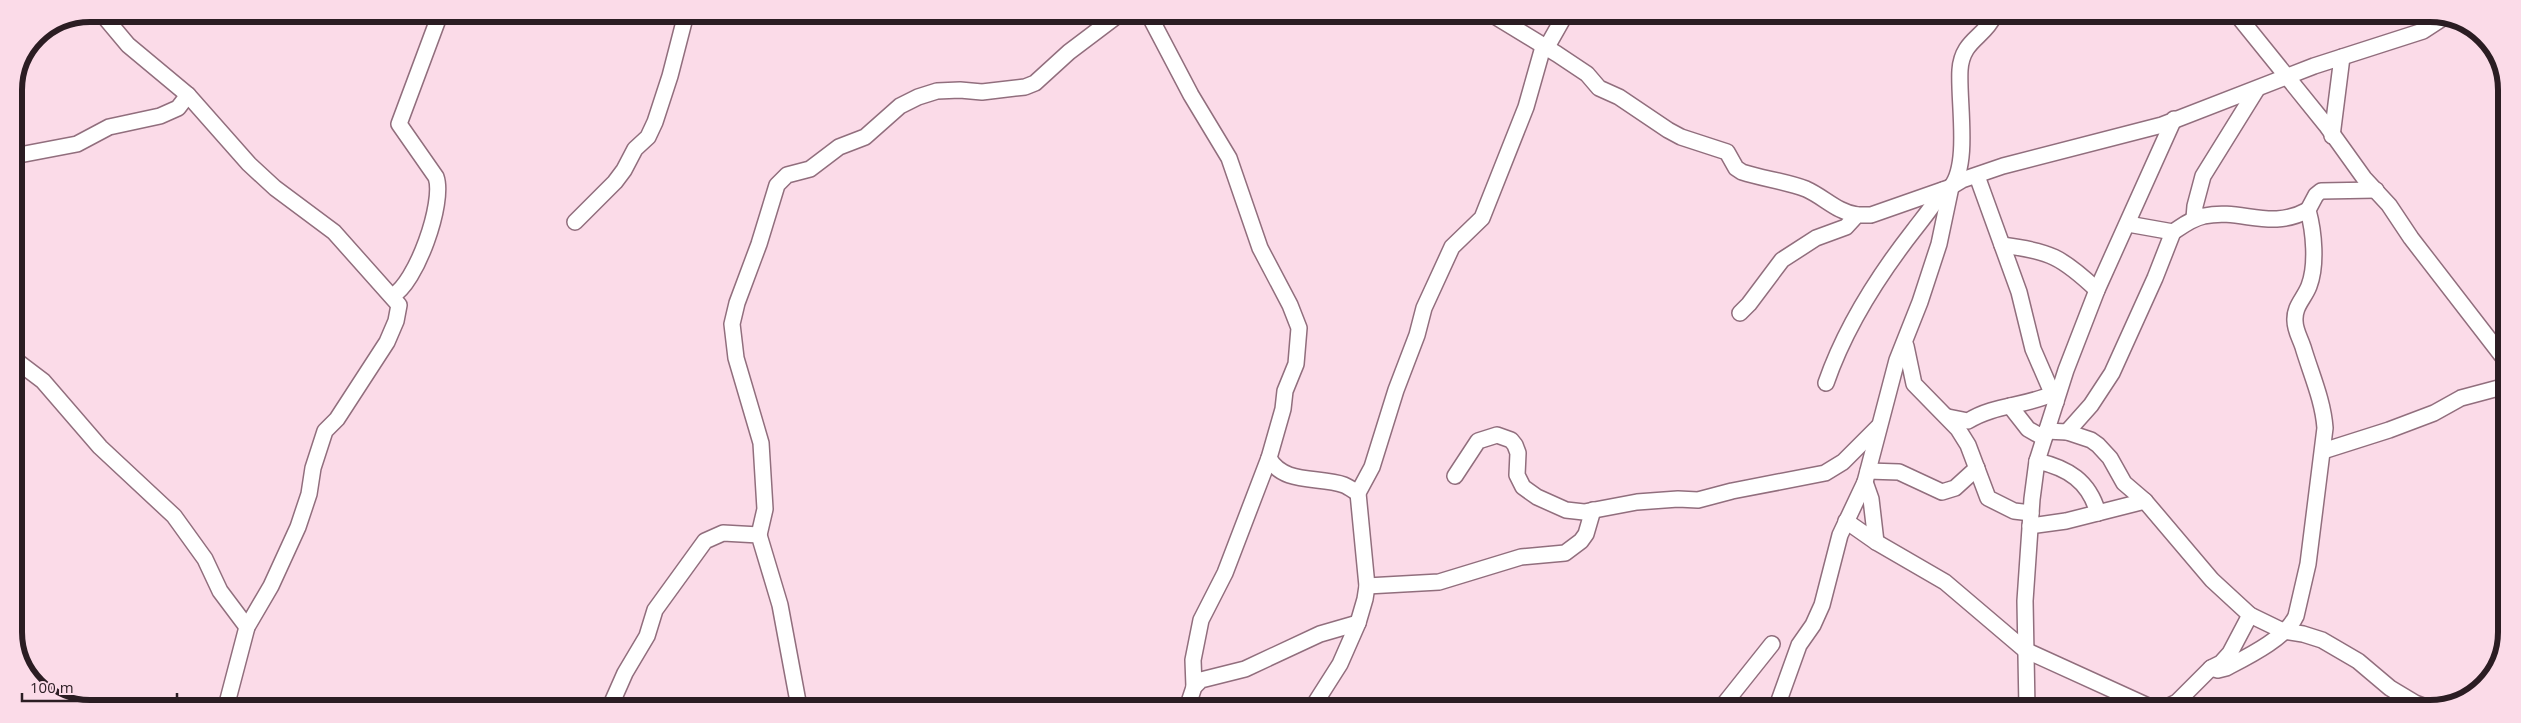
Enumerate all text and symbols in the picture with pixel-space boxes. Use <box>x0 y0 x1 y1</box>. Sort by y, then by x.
scale bar <box>22 670 178 702</box>
text: 100 m <box>30 677 74 697</box>

